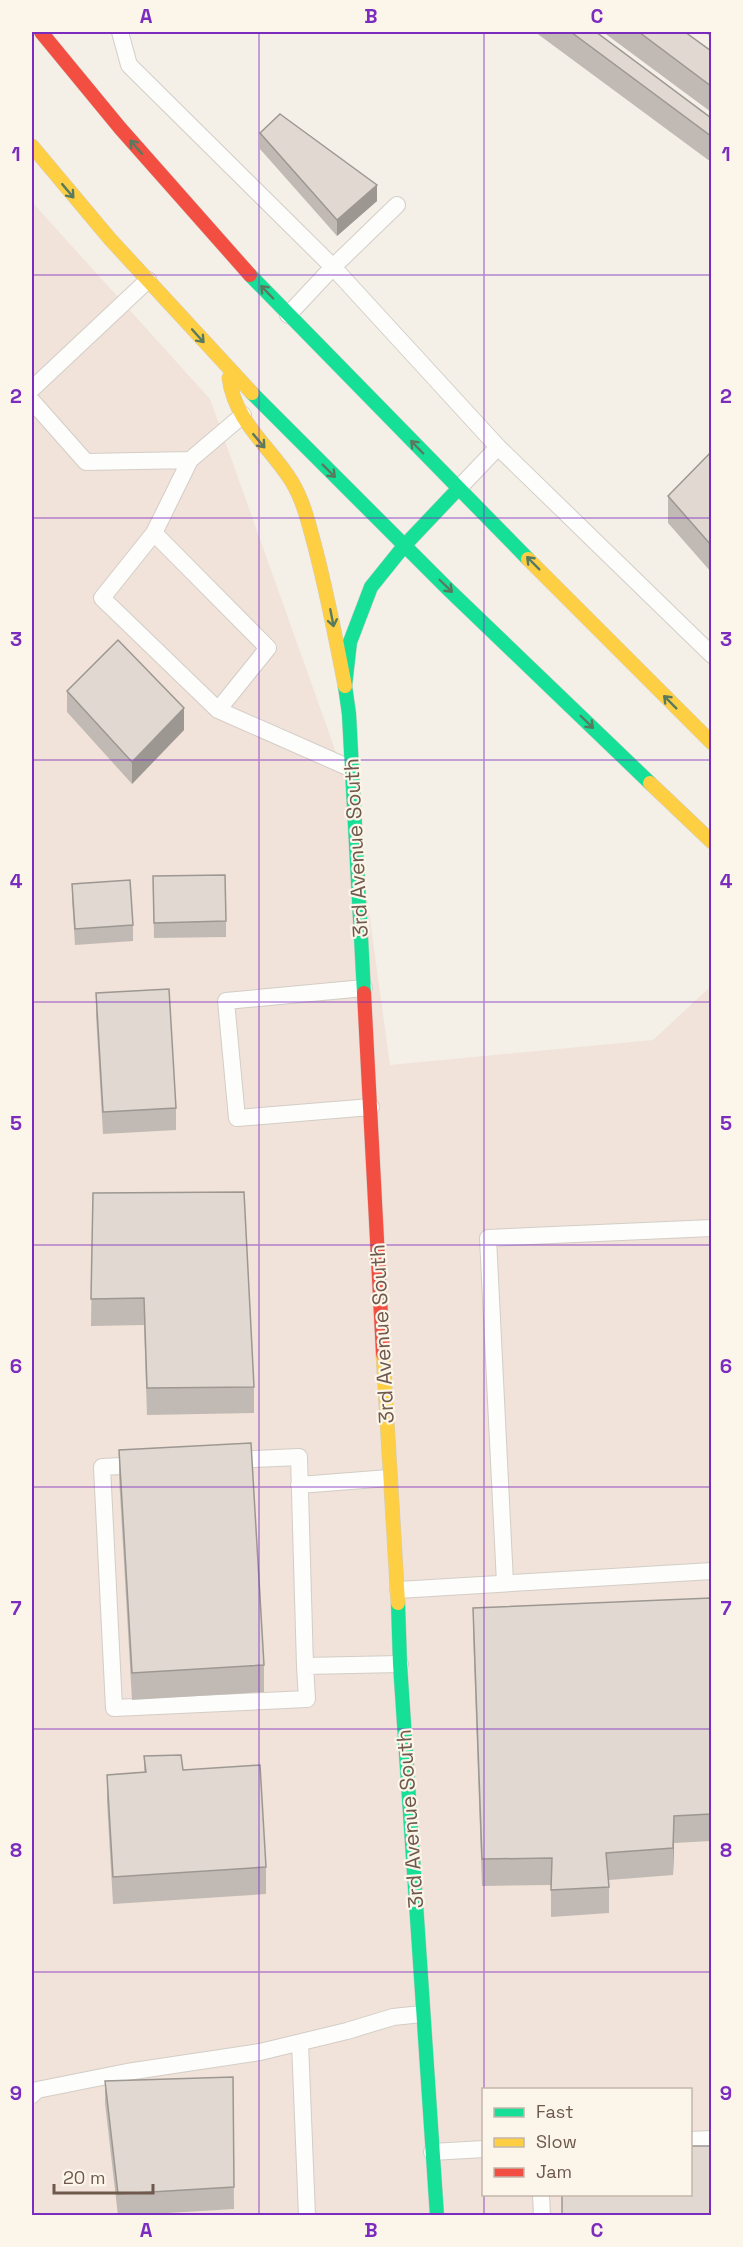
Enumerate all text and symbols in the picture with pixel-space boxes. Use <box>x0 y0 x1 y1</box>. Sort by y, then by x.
text: A <box>140 3 153 29</box>
text: B <box>364 3 378 29</box>
text: C <box>591 3 604 29</box>
one-way arrow <box>129 140 143 155</box>
text: 1 <box>11 141 21 167</box>
text: 1 <box>721 141 731 167</box>
one-way arrow <box>62 183 75 199</box>
one-way arrow <box>259 285 274 300</box>
one-way arrow <box>191 328 205 343</box>
text: 2 <box>10 383 22 409</box>
text: 2 <box>720 383 732 409</box>
one-way arrow <box>253 433 266 449</box>
one-way arrow <box>410 439 425 454</box>
one-way arrow <box>322 463 337 478</box>
one-way arrow <box>525 556 540 571</box>
one-way arrow <box>439 579 454 594</box>
one-way arrow <box>327 608 338 628</box>
text: 3 <box>10 626 22 652</box>
text: 3 <box>720 626 732 652</box>
one-way arrow <box>663 694 678 709</box>
one-way arrow <box>579 714 594 729</box>
street label: 3rd Avenue South <box>337 758 374 938</box>
text: 4 <box>10 868 23 894</box>
text: 4 <box>720 868 733 894</box>
text: 5 <box>10 1110 22 1136</box>
text: 5 <box>720 1110 732 1136</box>
street label: 3rd Avenue South <box>363 1244 400 1424</box>
text: 6 <box>10 1353 22 1379</box>
text: 6 <box>720 1353 732 1379</box>
text: 7 <box>10 1595 22 1621</box>
text: 7 <box>720 1595 732 1621</box>
street label: 3rd Avenue South <box>390 1728 429 1910</box>
text: 8 <box>10 1837 22 1863</box>
text: 8 <box>720 1837 732 1863</box>
text: 9 <box>10 2080 22 2106</box>
text: 9 <box>720 2080 732 2106</box>
legend <box>482 2088 692 2196</box>
text: Fast <box>536 2100 573 2123</box>
text: Slow <box>536 2130 577 2153</box>
scale bar <box>54 2157 153 2195</box>
text: Jam <box>536 2160 572 2183</box>
text: 20 m <box>63 2166 106 2189</box>
text: A <box>140 2217 153 2243</box>
text: B <box>364 2217 378 2243</box>
text: C <box>591 2217 604 2243</box>

